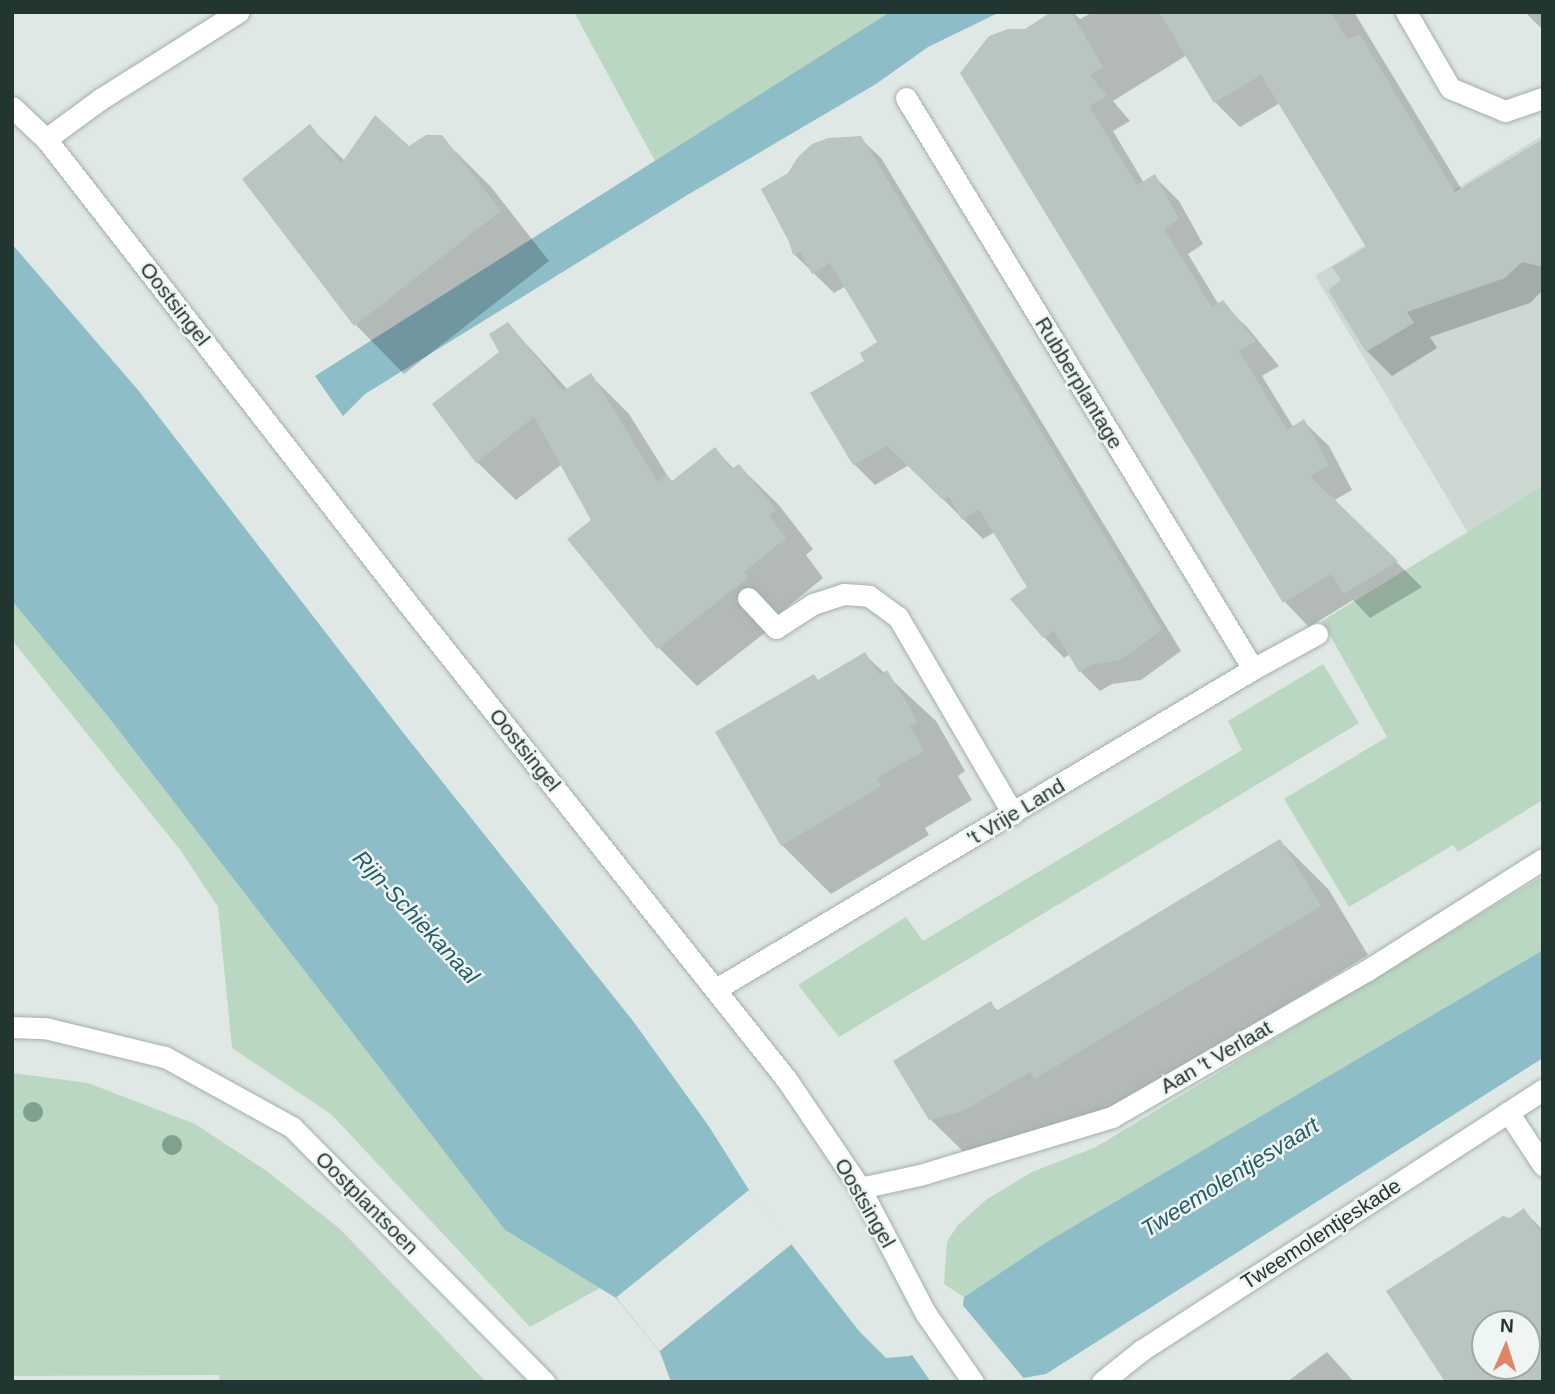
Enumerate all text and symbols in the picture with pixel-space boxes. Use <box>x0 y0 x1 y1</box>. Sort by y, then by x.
street label: Oostsingel <box>135 257 215 351</box>
street label: Rubberplantage <box>1030 312 1128 454</box>
street label: Oostsingel <box>484 704 566 796</box>
street label: 't Vrije Land <box>963 773 1069 851</box>
water label: Rijn-Schiekanaal <box>347 844 485 990</box>
street label: Aan 't Verlaat <box>1156 1015 1276 1099</box>
water label: Tweemolentjesvaart <box>1136 1111 1324 1243</box>
street label: Oostplantsoen <box>310 1146 424 1260</box>
street label: Oostsingel <box>829 1154 901 1252</box>
street label: Tweemolentjeskade <box>1236 1173 1406 1295</box>
north arrow <box>1471 1310 1541 1380</box>
text: N <box>1500 1315 1514 1336</box>

